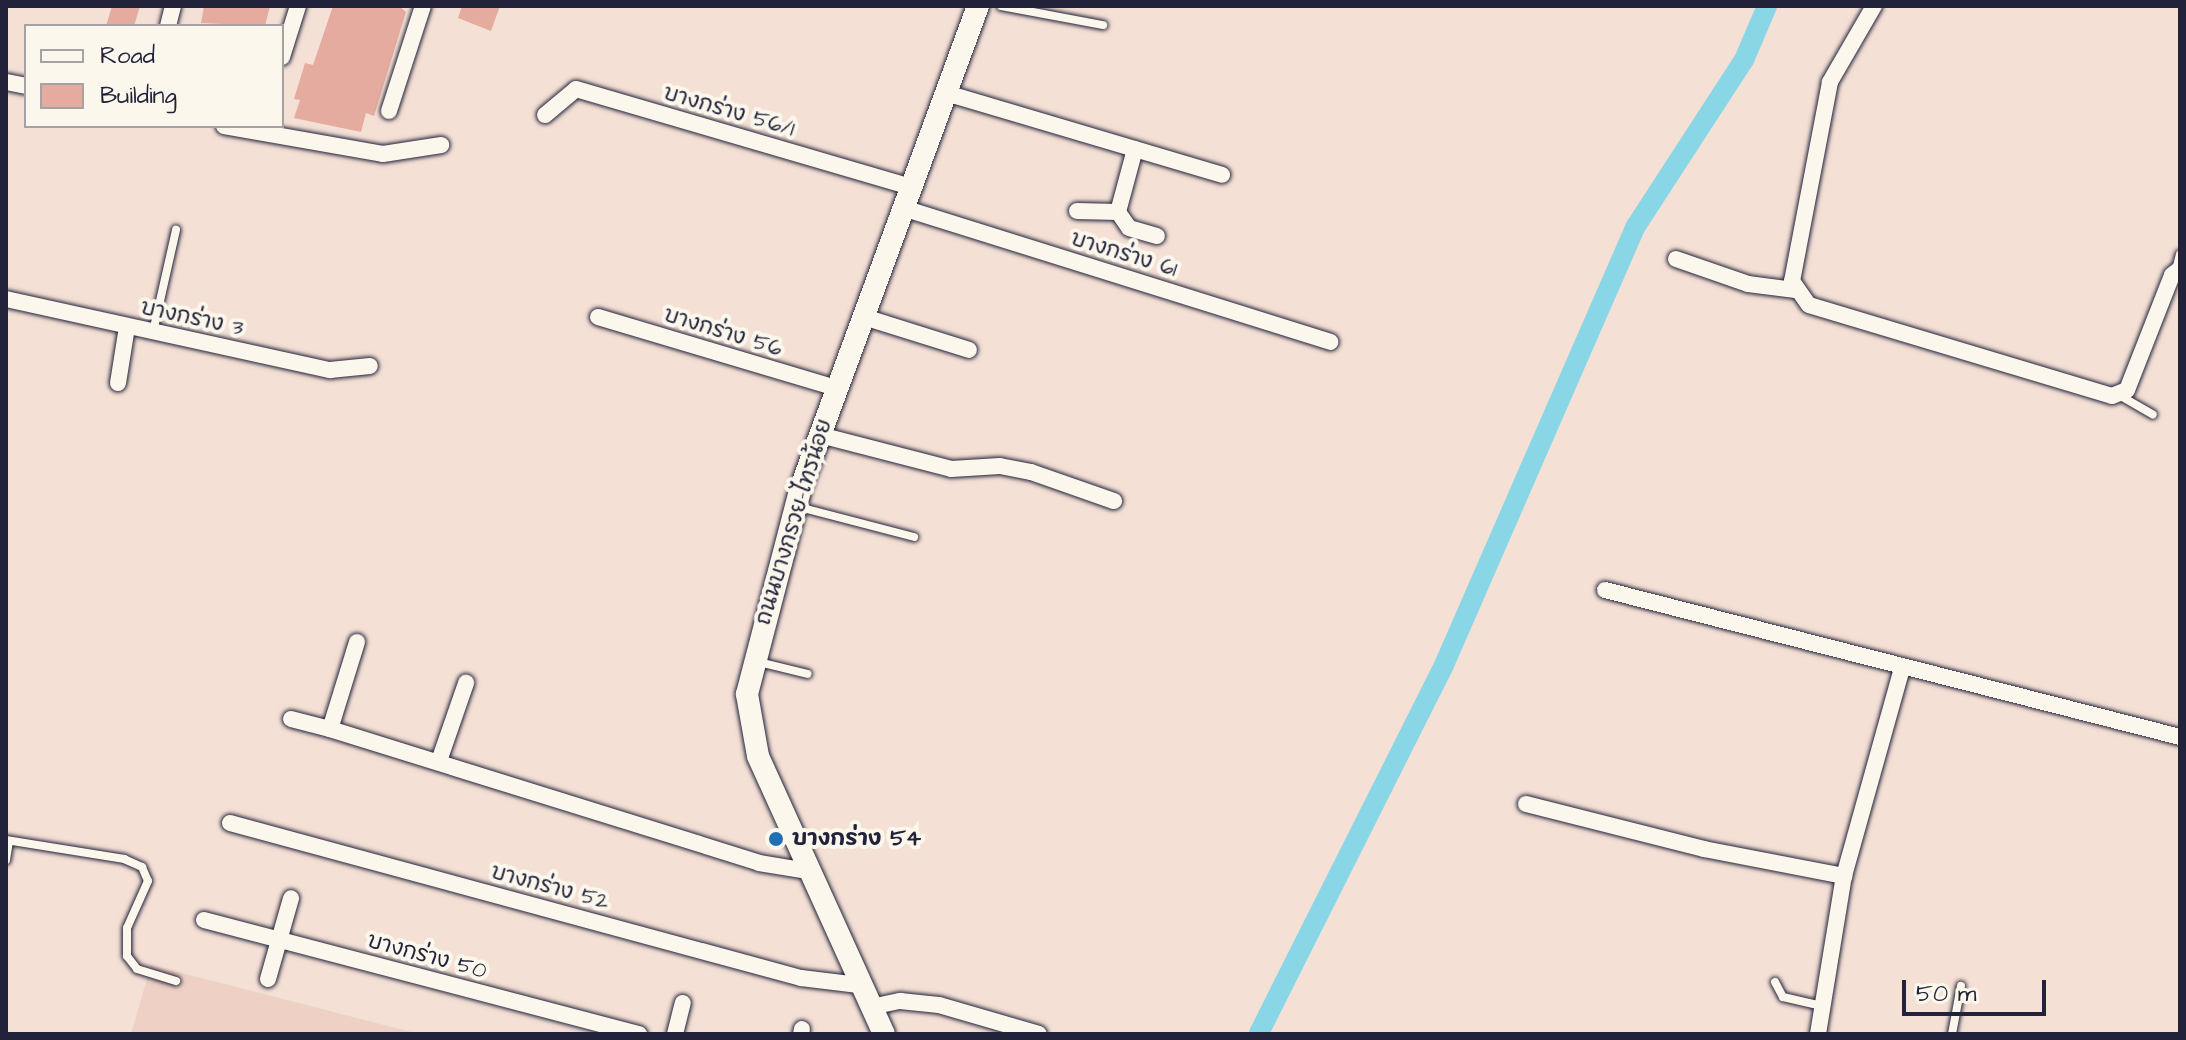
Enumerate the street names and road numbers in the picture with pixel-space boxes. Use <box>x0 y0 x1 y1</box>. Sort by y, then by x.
street label: บางกร่าง 56/1 <box>660 80 798 142</box>
street label: บางกร่าง 61 <box>1068 225 1180 283</box>
street label: บางกร่าง 3 <box>138 294 246 342</box>
street label: บางกร่าง 56 <box>661 302 785 362</box>
street label: ถนนบางกรวย-ไทรน้อย <box>750 416 838 628</box>
street label: บางกร่าง 52 <box>488 859 612 915</box>
street label: บางกร่าง 50 <box>364 927 490 985</box>

